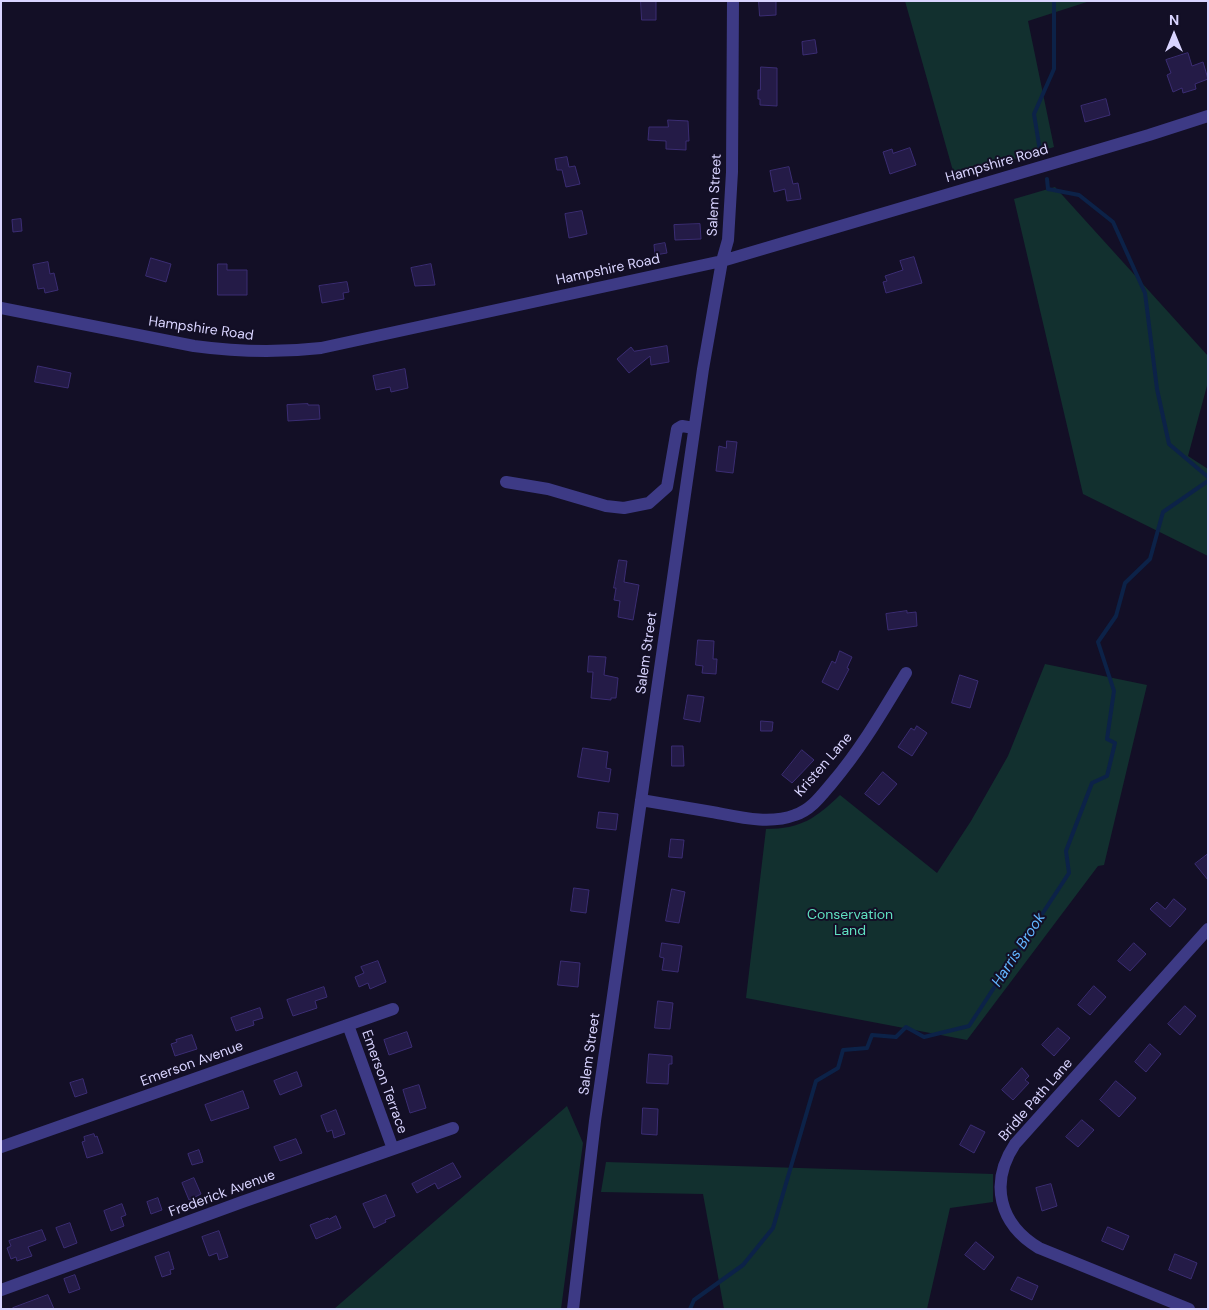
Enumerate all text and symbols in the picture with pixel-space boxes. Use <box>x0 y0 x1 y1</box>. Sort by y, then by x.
north arrow <box>1149 10 1199 60</box>
text: N <box>1169 11 1179 29</box>
street label: Hampshire Road <box>944 141 1050 187</box>
street label: Salem Street <box>704 153 726 237</box>
street label: Hampshire Road <box>554 251 662 289</box>
street label: Hampshire Road <box>147 313 255 345</box>
street label: Salem Street <box>633 611 661 695</box>
street label: Kristen Lane <box>792 730 856 800</box>
park label: Conservation Land <box>807 907 893 940</box>
water label: Harris Brook <box>988 909 1050 991</box>
street label: Salem Street <box>576 1012 604 1096</box>
street label: Emerson Terrace <box>357 1028 411 1136</box>
street label: Emerson Avenue <box>138 1038 246 1090</box>
street label: Bridle Path Lane <box>996 1055 1076 1145</box>
street label: Frederick Avenue <box>167 1167 277 1221</box>

